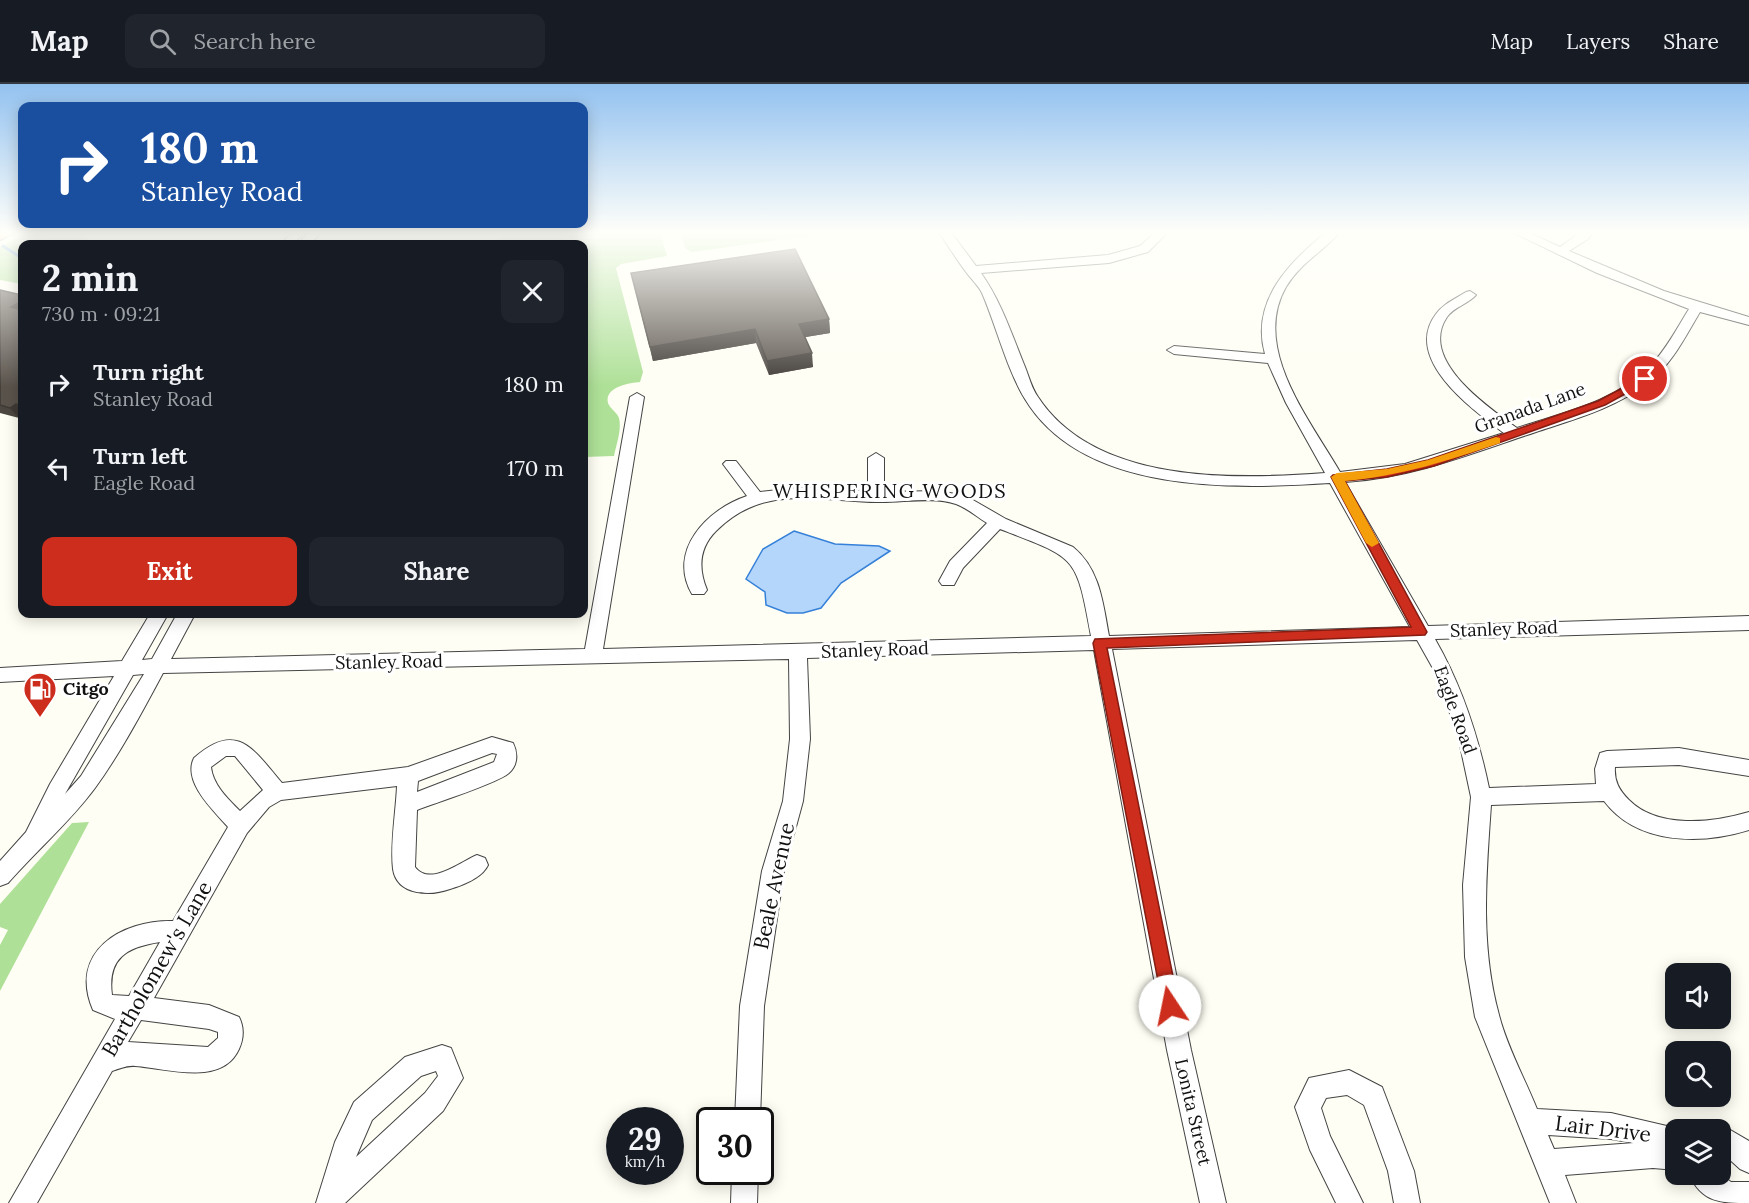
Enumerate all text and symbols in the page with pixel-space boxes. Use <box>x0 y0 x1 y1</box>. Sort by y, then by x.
search box <box>125 14 545 68</box>
text: Map <box>30 23 89 59</box>
icon: search <box>146 25 179 58</box>
text: Search here <box>194 27 316 55</box>
text: Map <box>1490 28 1533 55</box>
text: Layers <box>1566 28 1630 55</box>
text: Share <box>1663 28 1719 55</box>
text: 180 m <box>141 121 258 175</box>
icon: right <box>42 126 120 204</box>
text: Stanley Road <box>141 174 303 208</box>
text: 2 min <box>42 255 139 301</box>
button: close <box>501 260 564 323</box>
text: 730 m · 09:21 <box>42 301 160 326</box>
pin <box>1619 353 1670 404</box>
text: Turn right <box>93 358 204 386</box>
icon: arrive <box>1628 362 1661 395</box>
icon: right <box>42 368 75 401</box>
text: 180 m <box>505 370 564 398</box>
street label: Granada Lane <box>1471 377 1589 438</box>
text: Stanley Road <box>93 386 213 411</box>
text: Turn left <box>93 442 187 470</box>
icon: left <box>42 452 75 485</box>
text: 170 m <box>507 454 564 482</box>
text: Eagle Road <box>93 470 195 495</box>
district label: WHISPERING WOODS <box>773 478 1007 503</box>
button: Exit <box>42 537 297 606</box>
button: Share <box>309 537 564 606</box>
street label: Stanley Road <box>1450 615 1559 642</box>
street label: Stanley Road <box>821 636 930 663</box>
street label: Stanley Road <box>335 649 443 674</box>
street label: Eagle Road <box>1429 663 1482 757</box>
fuel station icon: Citgo <box>22 671 58 718</box>
place label: Citgo <box>63 677 109 700</box>
street label: Beale Avenue <box>747 820 800 952</box>
street label: Bartholomew's Lane <box>95 876 218 1061</box>
map controls <box>1665 963 1731 1185</box>
button: sound <box>1665 963 1731 1029</box>
position arrow <box>1138 974 1202 1038</box>
button: search <box>1665 1041 1731 1107</box>
street label: Lonita Street <box>1170 1056 1217 1168</box>
speed limit sign: 30 <box>696 1107 774 1185</box>
street label: Lair Drive <box>1554 1109 1653 1148</box>
button: layers <box>1665 1119 1731 1185</box>
text: 29 <box>628 1120 662 1158</box>
text: km/h <box>625 1152 665 1171</box>

